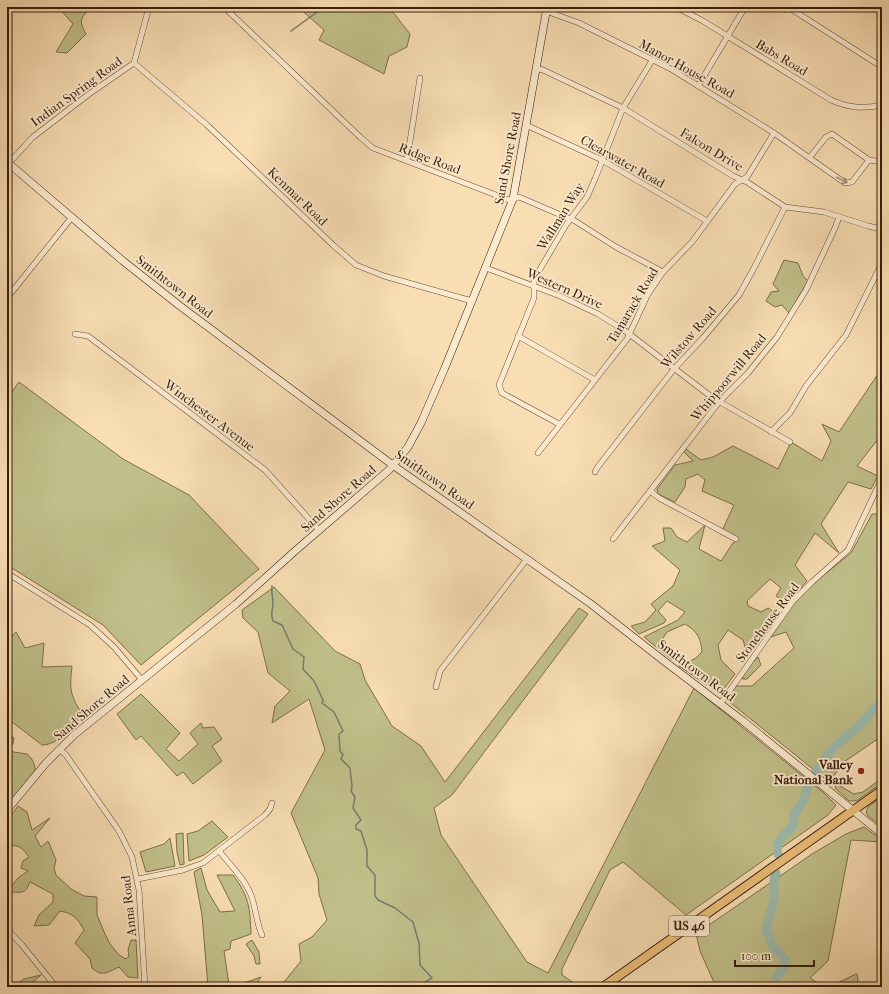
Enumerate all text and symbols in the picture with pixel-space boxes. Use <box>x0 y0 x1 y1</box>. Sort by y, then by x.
street label: Manor House Road <box>636 36 738 101</box>
street label: Babs Road <box>753 36 811 79</box>
street label: Indian Spring Road <box>28 53 126 130</box>
street label: Sand Shore Road <box>491 110 524 206</box>
street label: Falcon Drive <box>678 125 746 174</box>
street label: Clearwater Road <box>578 132 668 191</box>
street label: Ridge Road <box>397 140 464 178</box>
street label: Kenmar Road <box>265 164 331 229</box>
one-way arrow <box>835 177 847 184</box>
street label: Wallman Way <box>533 179 588 254</box>
street label: Smithtown Road <box>133 252 217 322</box>
street label: Tamarack Road <box>604 264 662 346</box>
street label: Western Drive <box>523 265 606 312</box>
street label: Wilstow Road <box>657 303 720 372</box>
street label: Whippoorwill Road <box>687 330 770 425</box>
street label: Winchester Avenue <box>161 376 258 455</box>
street label: Smithtown Road <box>392 447 478 513</box>
street label: Sand Shore Road <box>298 461 379 535</box>
street label: Stonehouse Road <box>733 579 803 665</box>
street label: Smithtown Road <box>655 636 739 705</box>
street label: Sand Shore Road <box>50 671 133 743</box>
place label: Valley National Bank <box>774 757 854 787</box>
marker: Valley National Bank <box>856 766 866 776</box>
street label: Anna Road <box>118 874 139 938</box>
road number: US 46 <box>669 916 709 936</box>
scale bar <box>735 942 814 968</box>
text: 100 m <box>741 949 771 963</box>

